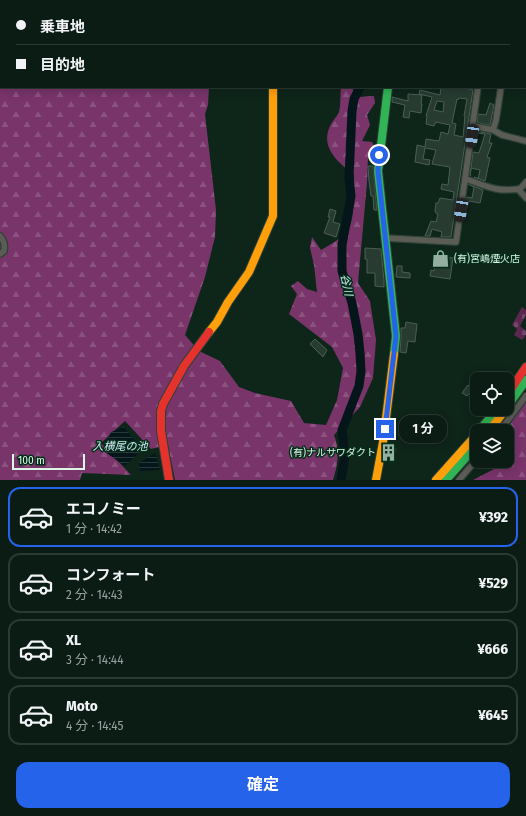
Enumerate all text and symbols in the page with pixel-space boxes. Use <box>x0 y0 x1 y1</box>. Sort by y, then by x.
text: 乗車地 <box>40 18 85 36</box>
text: 目的地 <box>40 56 85 74</box>
car <box>464 123 480 149</box>
route start <box>370 146 388 164</box>
car <box>453 197 469 223</box>
shop icon: (有)宮嶋煙火店 <box>431 248 451 268</box>
place label: (有)宮嶋煙火店 <box>454 252 520 265</box>
water label: 谷川 <box>338 273 355 298</box>
map controls <box>470 372 514 468</box>
button: locate <box>470 372 514 416</box>
callout: 1 分 <box>399 415 447 443</box>
route end <box>376 420 394 438</box>
text: 1 分 <box>412 421 434 436</box>
button: layers <box>470 424 514 468</box>
water label: 入横尾の池 <box>93 440 148 453</box>
building icon: (有)ナルサワダクト <box>379 442 399 462</box>
place label: (有)ナルサワダクト <box>290 446 376 459</box>
scale bar <box>12 452 85 471</box>
text: 100 m <box>18 454 45 467</box>
icon: car <box>18 499 54 535</box>
text: エコノミー <box>66 500 141 518</box>
text: ¥392 <box>479 508 508 526</box>
text: 1 分 · 14:42 <box>66 521 122 536</box>
icon: car <box>18 565 54 601</box>
text: コンフォート <box>66 566 156 584</box>
text: ¥529 <box>479 574 508 592</box>
text: 2 分 · 14:43 <box>66 587 123 602</box>
icon: car <box>18 631 54 667</box>
text: XL <box>66 631 81 649</box>
text: ¥666 <box>477 640 508 658</box>
text: 3 分 · 14:44 <box>66 652 123 667</box>
icon: car <box>18 697 54 733</box>
text: Moto <box>66 697 98 715</box>
text: ¥645 <box>478 706 508 724</box>
text: 4 分 · 14:45 <box>66 718 123 733</box>
button: 確定 <box>16 762 510 808</box>

